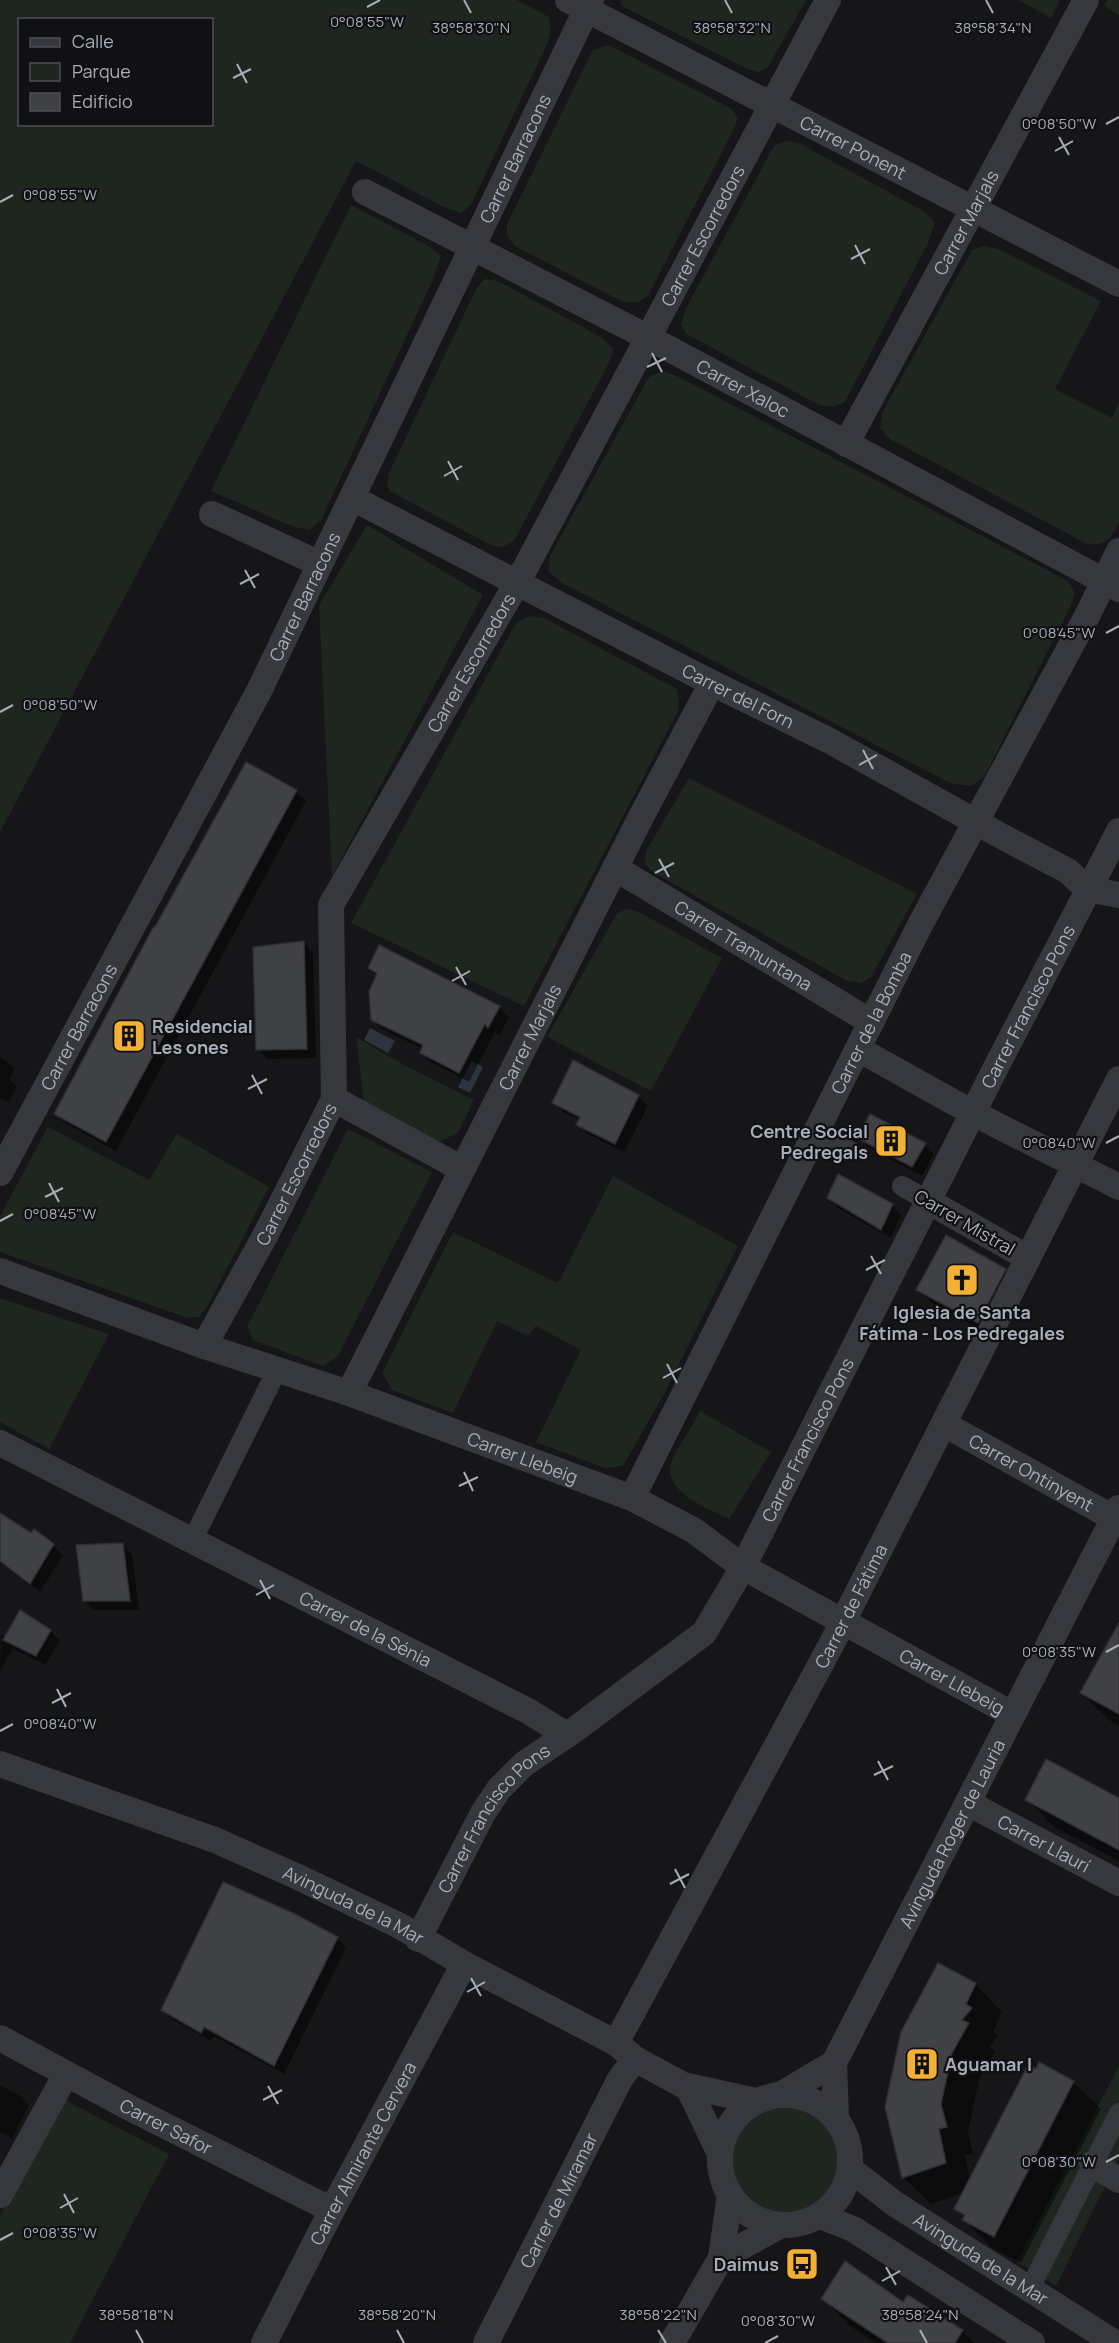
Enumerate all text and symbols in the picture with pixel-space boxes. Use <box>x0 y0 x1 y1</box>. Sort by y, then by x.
text: 0°08'55"W <box>330 11 404 32</box>
text: 38°58'30"N <box>432 17 510 38</box>
text: 38°58'32"N <box>693 17 771 38</box>
text: 38°58'34"N <box>954 17 1032 38</box>
legend <box>18 18 213 126</box>
text: Calle <box>72 29 114 53</box>
text: Parque <box>72 59 131 83</box>
text: Edificio <box>72 89 133 113</box>
street label: Carrer Barracons <box>474 90 556 227</box>
street label: Carrer Ponent <box>796 110 911 184</box>
text: 0°08'50"W <box>1022 113 1096 134</box>
street label: Carrer Escorredors <box>655 161 750 310</box>
street label: Carrer Marjals <box>928 166 1004 279</box>
text: 0°08'55"W <box>23 184 97 205</box>
street label: Carrer Xaloc <box>692 354 794 423</box>
street label: Carrer Barracons <box>263 528 346 665</box>
street label: Carrer Escorredors <box>421 589 521 737</box>
text: 0°08'45"W <box>1023 622 1095 643</box>
street label: Carrer del Forn <box>678 658 798 734</box>
text: 0°08'50"W <box>23 694 97 715</box>
street label: Carrer Tramuntana <box>670 895 817 996</box>
street label: Carrer Francisco Pons <box>975 921 1080 1092</box>
street label: Carrer de la Bomba <box>825 947 917 1098</box>
street label: Carrer Barracons <box>35 959 122 1094</box>
street label: Carrer Marjals <box>492 980 566 1094</box>
place label: Residencial Les ones <box>152 1014 253 1059</box>
building icon: Residencial Les ones <box>111 1018 147 1054</box>
street label: Carrer Escorredors <box>250 1099 342 1250</box>
place label: Centre Social Pedregals <box>750 1119 868 1164</box>
building icon: Centre Social Pedregals <box>873 1123 909 1159</box>
text: 0°08'40"W <box>1022 1132 1096 1153</box>
street label: Carrer Mistral <box>910 1183 1020 1261</box>
text: 0°08'45"W <box>24 1203 96 1224</box>
church icon: Iglesia de Santa Fátima - Los Pedregales <box>944 1262 980 1298</box>
place label: Iglesia de Santa Fátima - Los Pedregales <box>859 1300 1065 1345</box>
street label: Carrer Francisco Pons <box>756 1353 859 1526</box>
street label: Carrer Llebeig <box>464 1426 581 1489</box>
street label: Carrer Ontinyent <box>965 1428 1098 1517</box>
street label: Carrer de Fátima <box>809 1540 892 1672</box>
street label: Carrer de la Sénia <box>295 1585 436 1672</box>
text: 0°08'35"W <box>1022 1641 1096 1662</box>
street label: Carrer Llebeig <box>895 1643 1009 1720</box>
text: 0°08'40"W <box>23 1713 97 1734</box>
street label: Avinguda Roger de Lauria <box>893 1735 1010 1932</box>
street label: Carrer Francisco Pons <box>432 1738 554 1897</box>
street label: Carrer Llaurí <box>994 1809 1094 1878</box>
street label: Avinguda de la Mar <box>279 1860 429 1950</box>
building icon: Aguamar I <box>904 2046 940 2082</box>
place label: Aguamar I <box>945 2052 1032 2076</box>
street label: Carrer Almirante Cervera <box>304 2057 422 2249</box>
street label: Carrer Safor <box>116 2093 217 2160</box>
street label: Carrer de Miramar <box>514 2128 603 2272</box>
text: 0°08'30"W <box>1022 2151 1096 2172</box>
street label: Avinguda de la Mar <box>909 2207 1053 2310</box>
text: 0°08'35"W <box>23 2222 97 2243</box>
bus stop icon: Daimus <box>784 2246 820 2282</box>
place label: Daimus <box>714 2252 779 2276</box>
text: 38°58'18"N <box>98 2304 174 2325</box>
text: 38°58'20"N <box>358 2304 436 2325</box>
text: 38°58'22"N <box>619 2304 697 2325</box>
text: 38°58'24"N <box>881 2304 959 2325</box>
text: 0°08'30"W <box>741 2310 815 2331</box>

